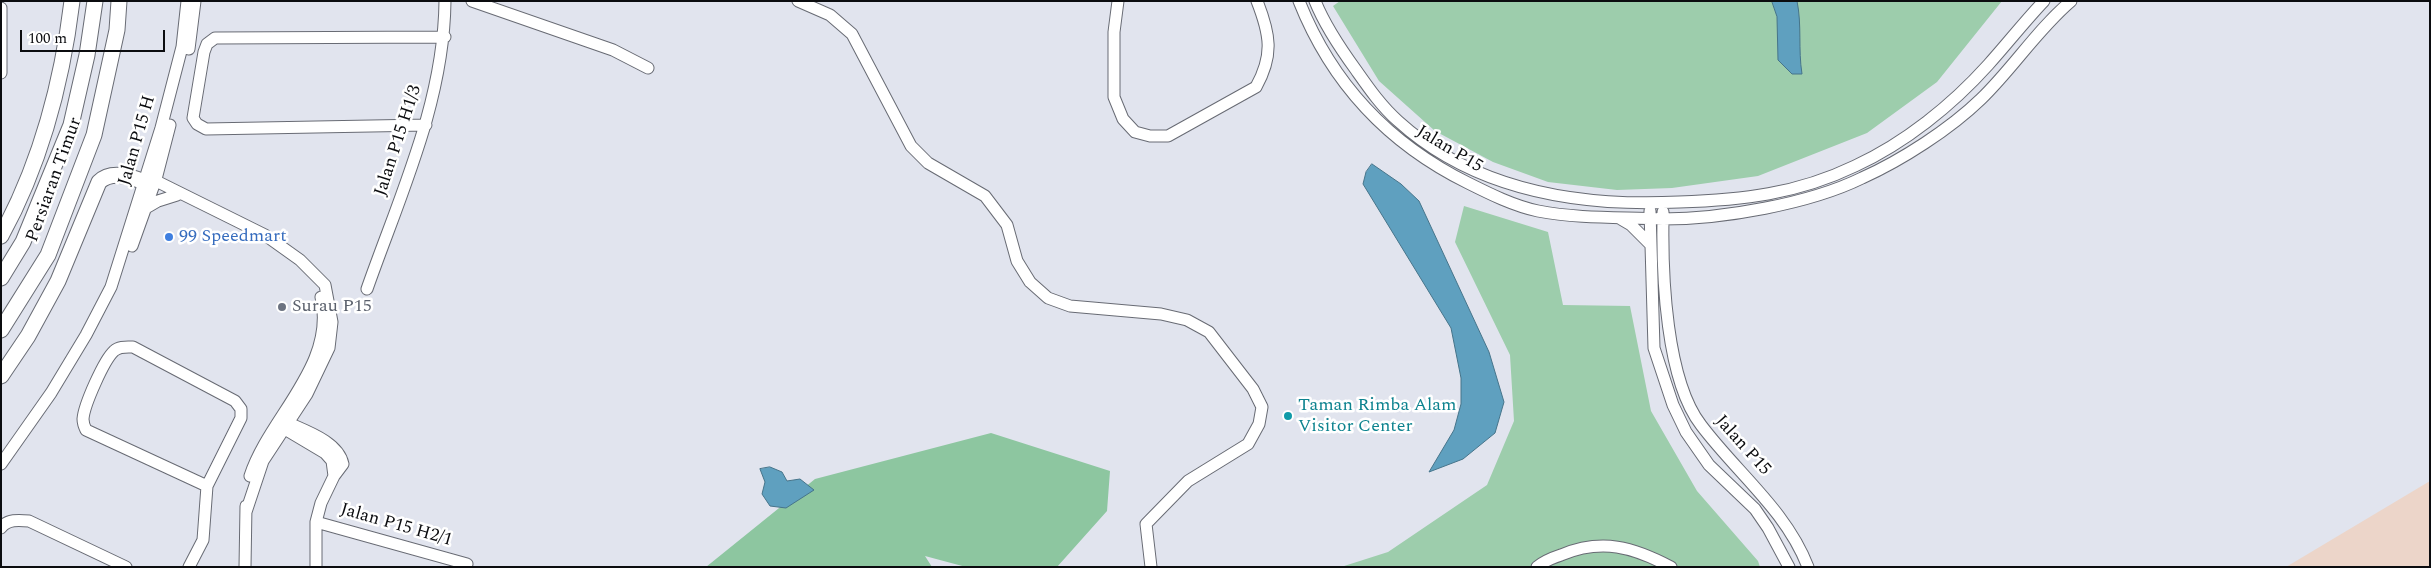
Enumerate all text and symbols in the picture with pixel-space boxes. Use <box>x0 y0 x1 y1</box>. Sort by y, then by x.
scale bar <box>22 20 168 52</box>
text: 100 m <box>28 27 67 50</box>
street label: Jalan P15 H1/3 <box>371 83 427 199</box>
street label: Jalan P15 H <box>115 93 161 189</box>
street label: Persiaran Timur <box>22 115 88 245</box>
street label: Jalan P15 <box>1412 122 1486 178</box>
place label: 99 Speedmart <box>179 226 287 248</box>
marker: 99 Speedmart <box>163 231 175 243</box>
place label: Surau P15 <box>292 296 372 318</box>
marker: Surau P15 <box>276 301 288 313</box>
place label: Taman Rimba Alam Visitor Center <box>1298 395 1457 438</box>
marker: Taman Rimba Alam Visitor Center <box>1282 410 1294 422</box>
street label: Jalan P15 <box>1709 411 1775 481</box>
street label: Jalan P15 H2/1 <box>338 500 454 552</box>

